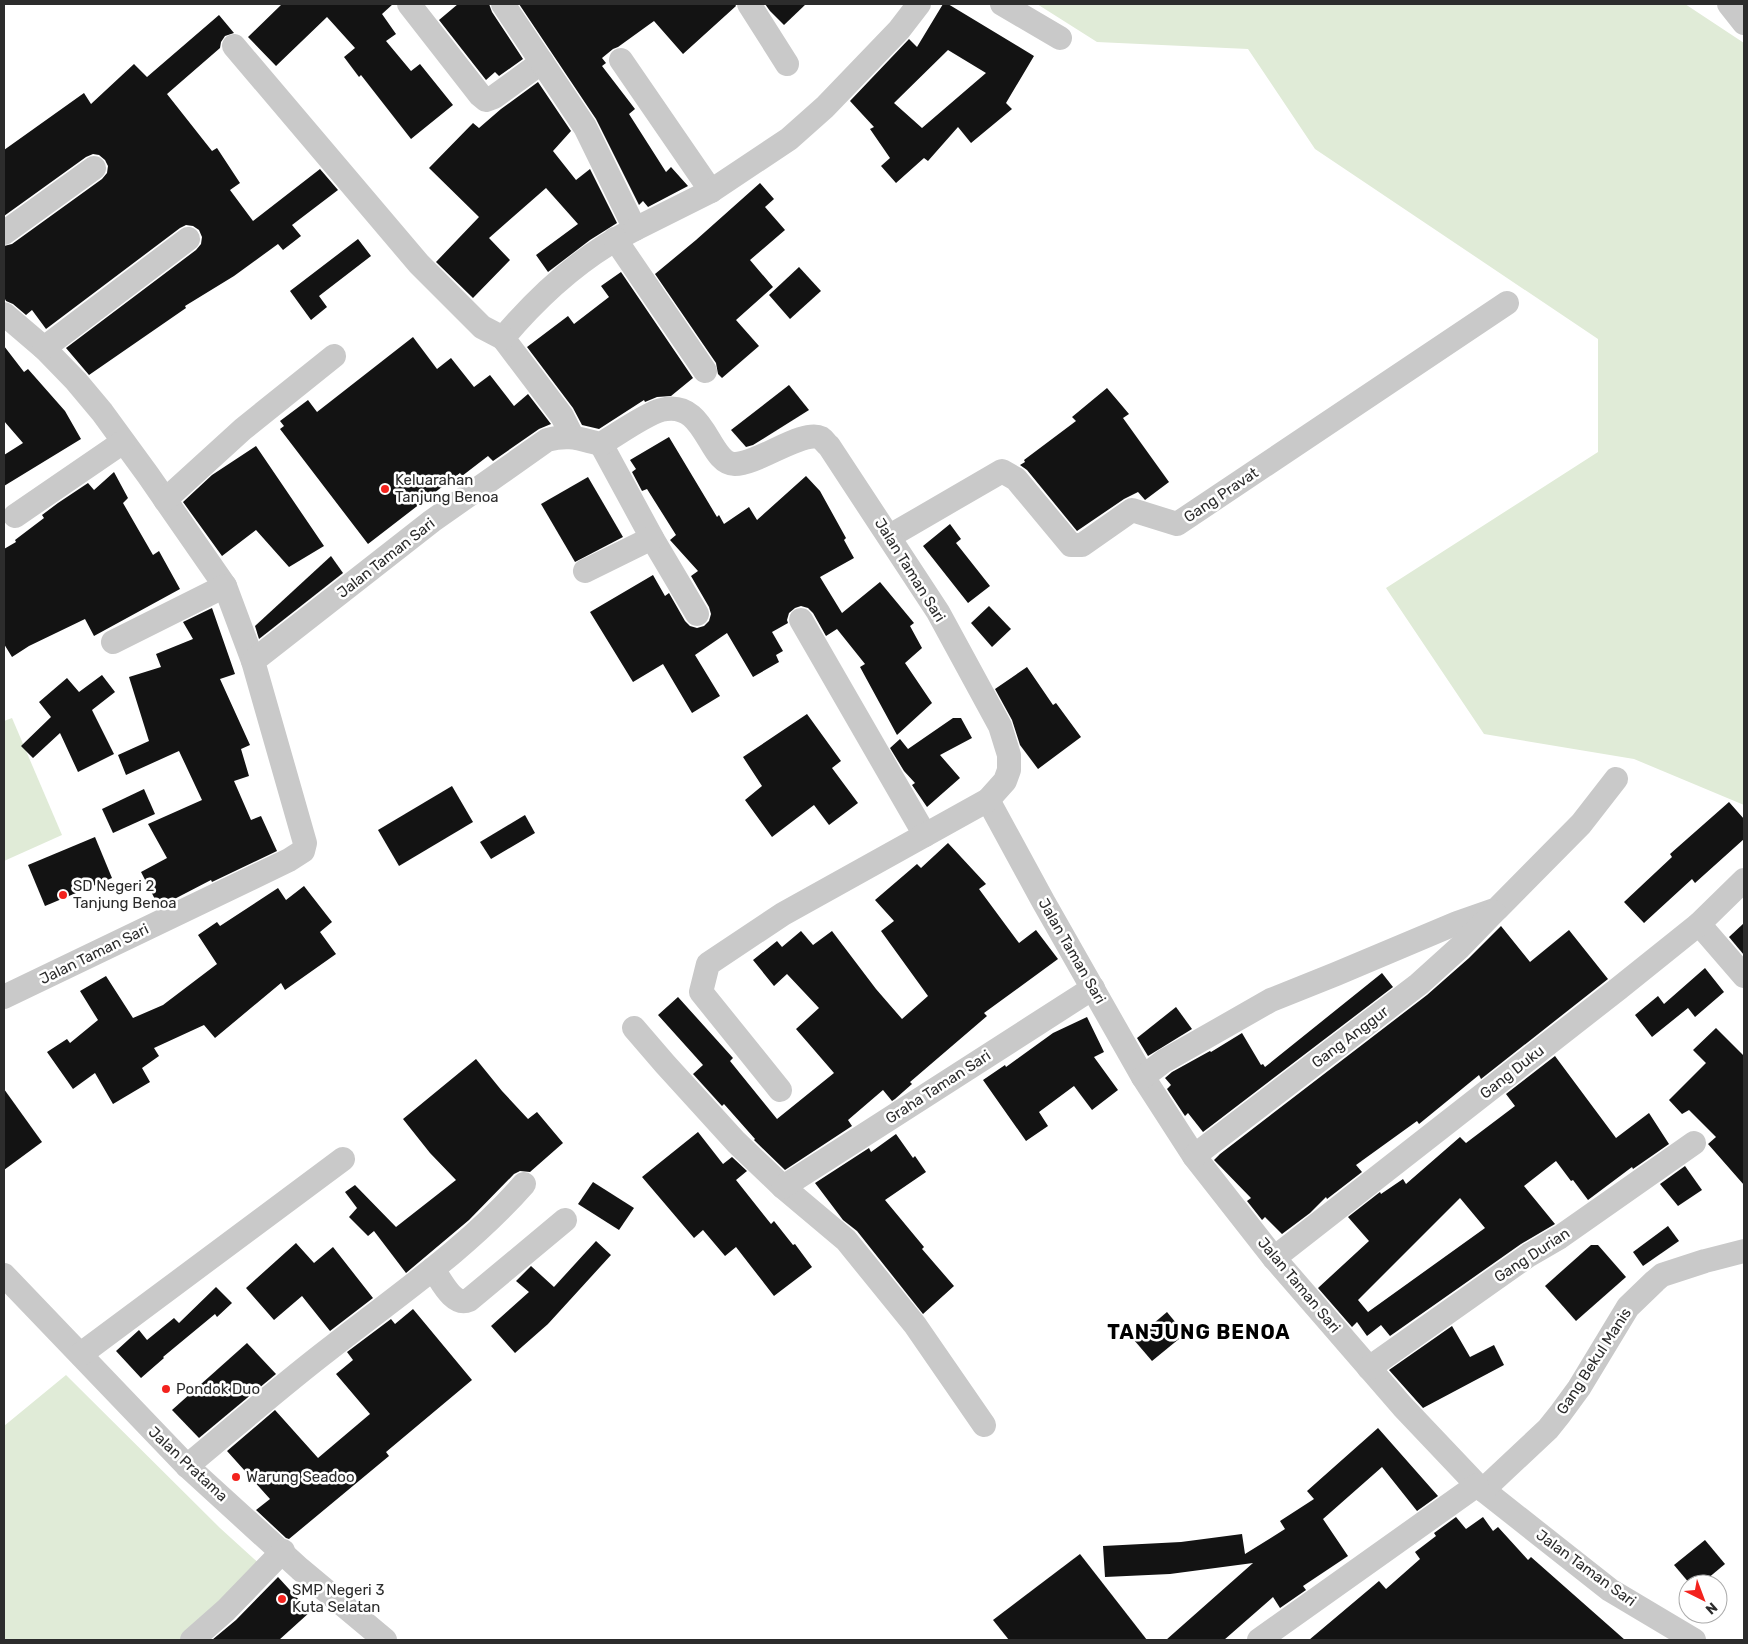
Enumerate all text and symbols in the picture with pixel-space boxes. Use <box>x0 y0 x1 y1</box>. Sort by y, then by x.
street label: Gang Pravat <box>1180 464 1262 526</box>
place label: Keluarahan Tanjung Benoa <box>395 471 499 506</box>
marker: Keluarahan Tanjung Benoa <box>379 483 391 495</box>
street label: Jalan Taman Sari <box>334 514 438 602</box>
street label: Jalan Taman Sari <box>871 515 949 625</box>
place label: SD Negeri 2 Tanjung Benoa <box>73 877 177 912</box>
marker: SD Negeri 2 Tanjung Benoa <box>57 889 69 901</box>
street label: Jalan Taman Sari <box>1034 895 1110 1007</box>
street label: Jalan Taman Sari <box>37 920 151 988</box>
street label: Gang Anggur <box>1308 1002 1392 1072</box>
street label: Gang Duku <box>1476 1041 1548 1103</box>
street label: Graha Taman Sari <box>882 1046 994 1128</box>
street label: Gang Durian <box>1491 1224 1573 1286</box>
street label: Jalan Taman Sari <box>1254 1234 1344 1336</box>
street label: Gang Bekul Manis <box>1553 1304 1635 1418</box>
district label: TANJUNG BENOA <box>1107 1320 1291 1344</box>
place label: Pondok Duo <box>176 1380 260 1398</box>
marker: Pondok Duo <box>160 1383 172 1395</box>
street label: Jalan Pratama <box>145 1423 231 1505</box>
place label: Warung Seadoo <box>246 1468 355 1486</box>
marker: Warung Seadoo <box>230 1471 242 1483</box>
street label: Jalan Taman Sari <box>1533 1526 1639 1610</box>
north arrow <box>1678 1574 1728 1624</box>
place label: SMP Negeri 3 Kuta Selatan <box>292 1581 384 1616</box>
marker: SMP Negeri 3 Kuta Selatan <box>276 1593 288 1605</box>
text: N <box>1702 1599 1721 1618</box>

